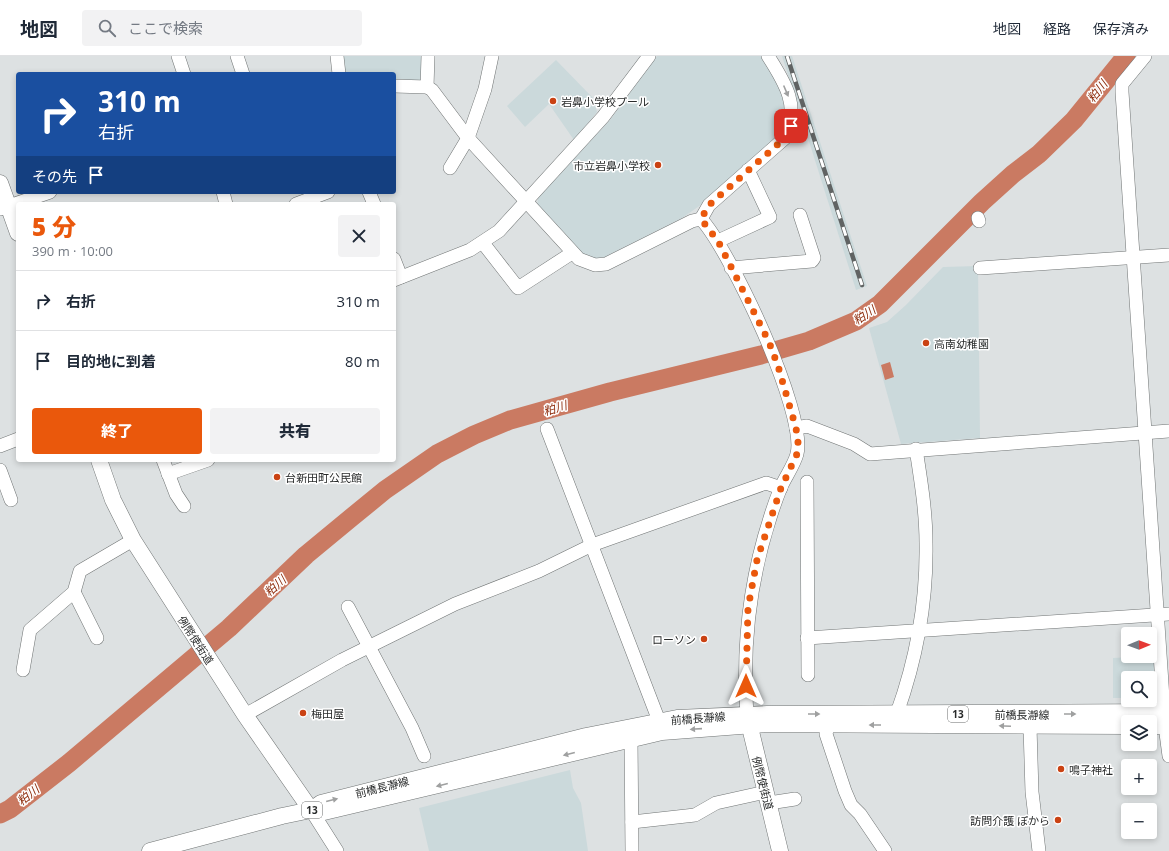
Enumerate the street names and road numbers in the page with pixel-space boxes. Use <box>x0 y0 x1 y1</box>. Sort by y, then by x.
street label: 例幣使街道 <box>175 613 217 667</box>
road number: 13 <box>948 706 968 722</box>
street label: 前橋長瀞線 <box>995 707 1050 722</box>
street label: 前橋長瀞線 <box>670 709 726 727</box>
street label: 例幣使街道 <box>749 755 777 811</box>
street label: 前橋長瀞線 <box>354 773 410 801</box>
road number: 13 <box>302 802 322 818</box>

